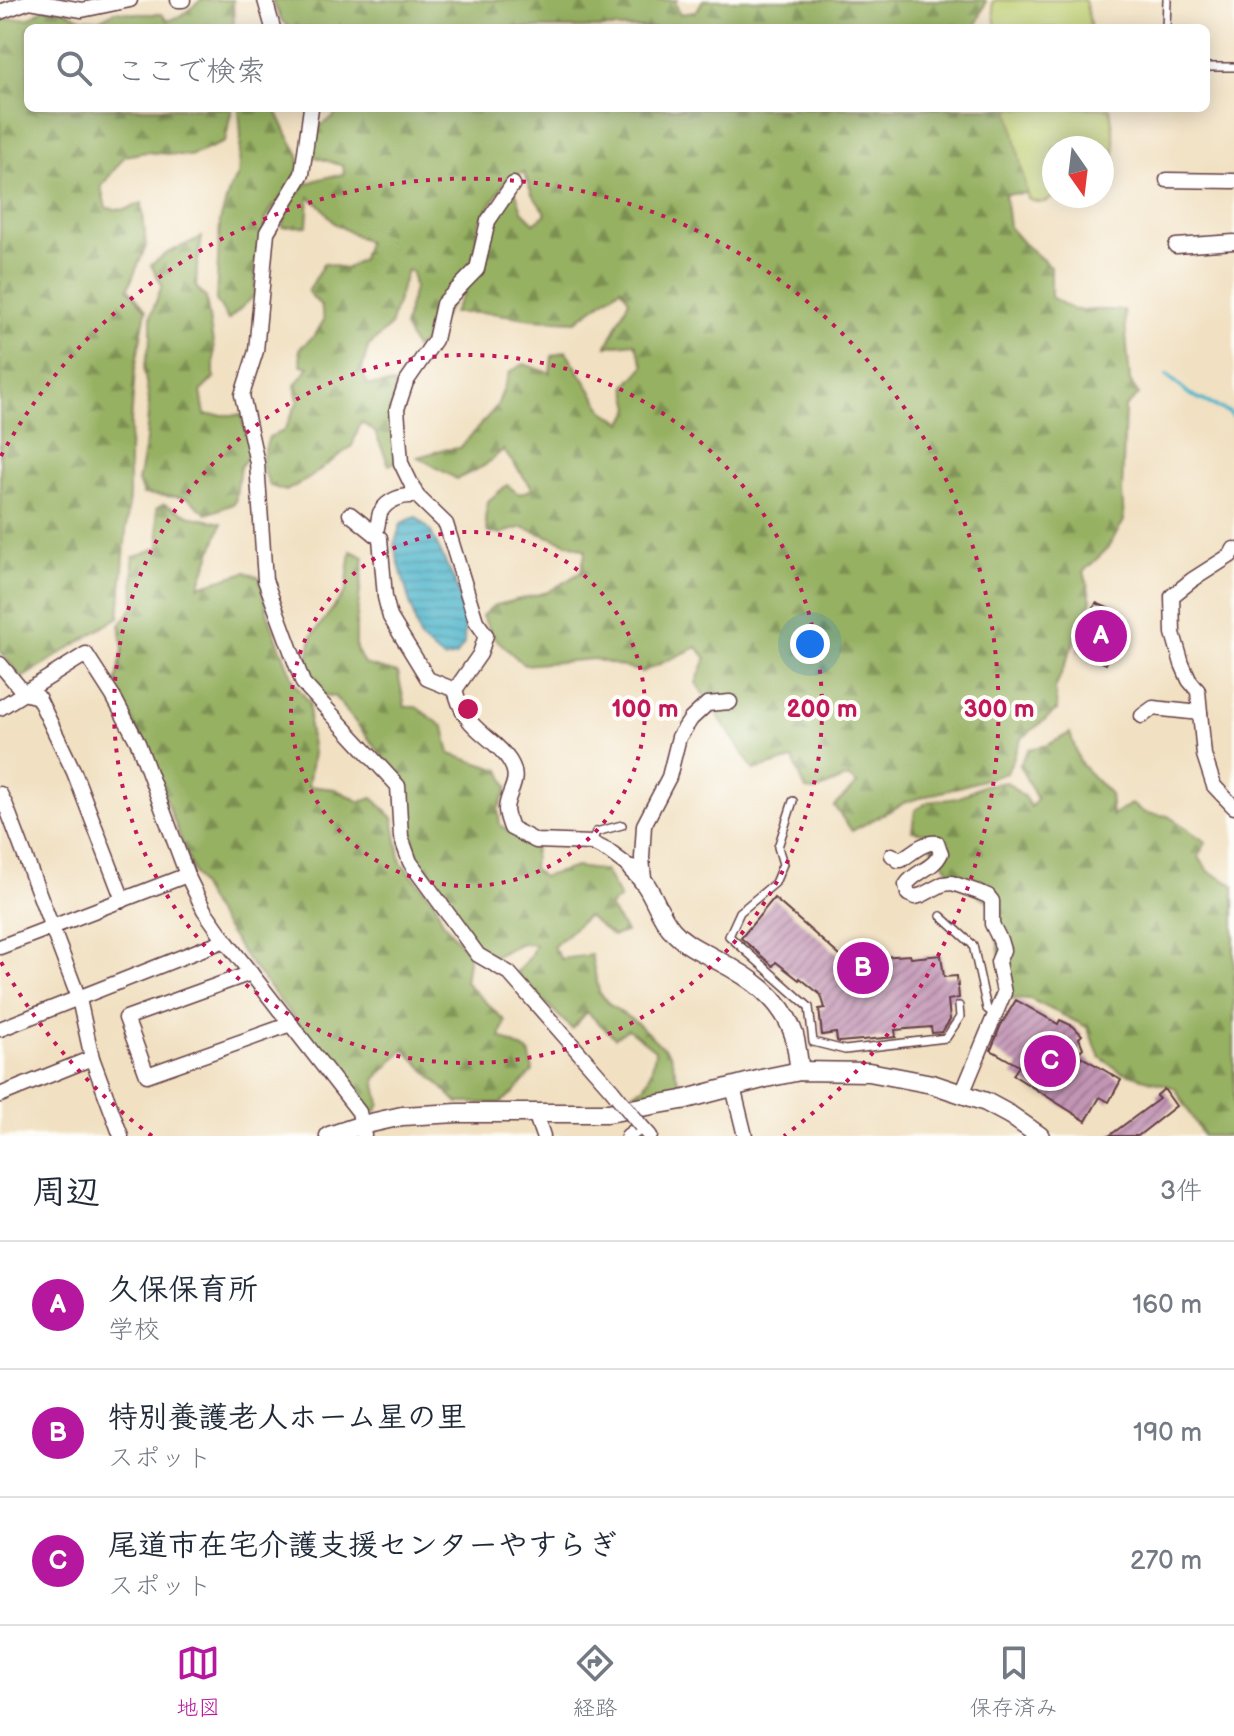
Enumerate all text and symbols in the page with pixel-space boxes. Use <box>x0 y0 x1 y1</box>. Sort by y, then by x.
search box <box>24 24 1210 112</box>
icon: search <box>52 46 96 90</box>
text: ここで検索 <box>116 54 266 90</box>
north arrow <box>1042 136 1114 208</box>
pin: A <box>1075 606 1127 666</box>
your location <box>790 624 830 664</box>
centre of rings <box>454 695 482 723</box>
text: 100 m <box>612 695 678 724</box>
text: 200 m <box>787 695 857 724</box>
text: 300 m <box>964 695 1034 724</box>
pin: B <box>837 938 889 998</box>
pin: C <box>1024 1031 1076 1091</box>
text: 周辺 <box>32 1172 100 1213</box>
text: 3件 <box>1160 1176 1202 1207</box>
text: 久保保育所 <box>108 1272 258 1308</box>
text: A <box>50 1290 66 1321</box>
text: 160 m <box>1132 1290 1202 1321</box>
text: 学校 <box>108 1315 160 1346</box>
text: 特別養護老人ホーム星の里 <box>108 1400 467 1436</box>
text: B <box>49 1418 67 1449</box>
text: 190 m <box>1133 1418 1202 1449</box>
text: スポット <box>108 1443 212 1474</box>
text: 尾道市在宅介護支援センターやすらぎ <box>108 1528 618 1564</box>
text: C <box>49 1546 67 1577</box>
text: 270 m <box>1130 1546 1202 1577</box>
text: スポット <box>108 1571 212 1602</box>
tab: 地図 <box>176 1641 220 1722</box>
tab: 経路 <box>573 1641 617 1722</box>
tab: 保存済み <box>970 1641 1058 1722</box>

